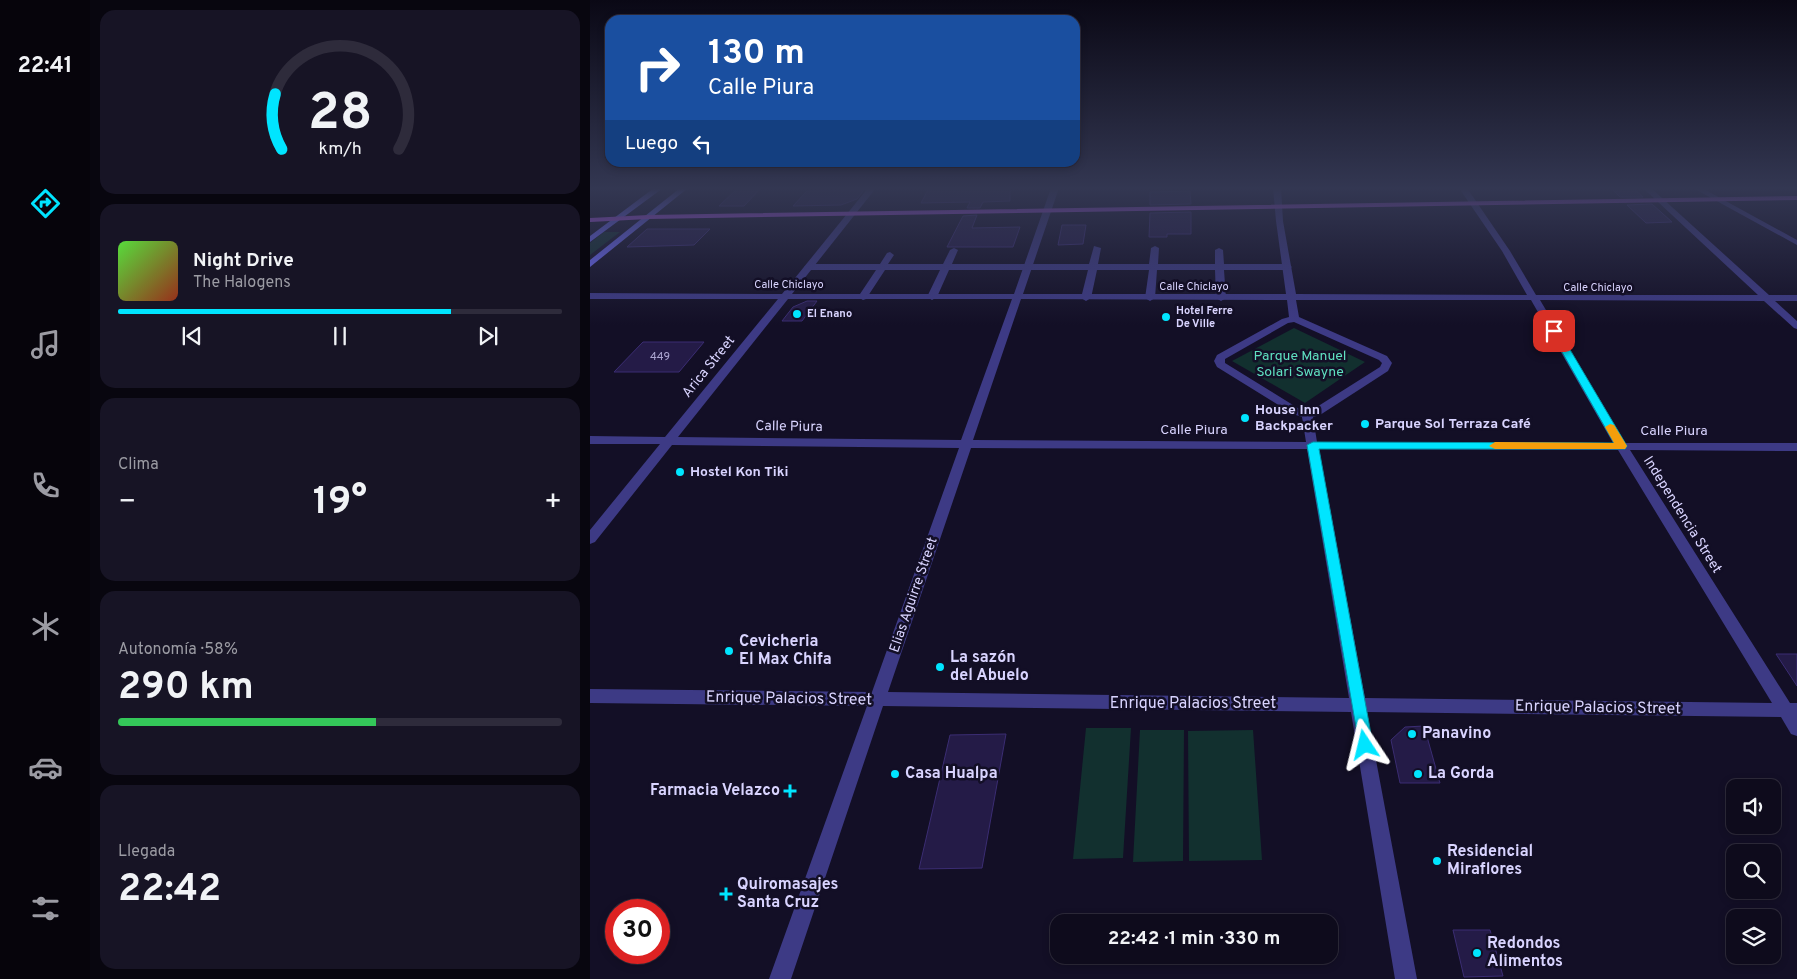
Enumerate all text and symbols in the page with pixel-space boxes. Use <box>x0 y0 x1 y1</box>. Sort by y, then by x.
text: 130 m <box>708 32 805 76</box>
icon: right <box>625 35 690 100</box>
text: 22:41 <box>17 53 73 80</box>
text: Calle Piura <box>708 75 814 102</box>
text: 28 <box>308 82 372 148</box>
icon: left <box>688 130 716 158</box>
text: Luego <box>625 132 678 156</box>
text: km/h <box>318 138 362 161</box>
icon: directions <box>28 186 63 221</box>
text: Night Drive <box>193 249 294 273</box>
text: The Halogens <box>193 273 291 293</box>
street label: Calle Chiclayo <box>754 278 824 292</box>
street label: Calle Chiclayo <box>1159 280 1229 294</box>
street label: Calle Chiclayo <box>1563 281 1633 295</box>
place label: Hotel Ferre De Ville <box>1176 304 1233 331</box>
place label: El Enano <box>807 307 852 321</box>
marker: El Enano <box>791 308 803 320</box>
pin <box>1533 310 1575 352</box>
marker: Hotel Ferre De Ville <box>1160 311 1172 323</box>
icon: arrive <box>1540 317 1568 345</box>
icon: previous <box>178 322 206 350</box>
icon: pause <box>326 322 354 350</box>
icon: next <box>474 322 502 350</box>
icon: music <box>28 327 63 362</box>
street label: Arica Street <box>679 333 739 401</box>
park label: Parque Manuel Solari Swayne <box>1254 348 1346 381</box>
house number: 449 <box>650 350 670 364</box>
place label: House Inn Backpacker <box>1255 402 1333 435</box>
marker: House Inn Backpacker <box>1239 412 1251 424</box>
place label: Parque Sol Terraza Café <box>1375 416 1531 433</box>
street label: Calle Piura <box>755 418 823 436</box>
marker: Parque Sol Terraza Café <box>1359 418 1371 430</box>
street label: Calle Piura <box>1160 422 1228 439</box>
street label: Calle Piura <box>1640 423 1708 440</box>
street label: Independencia Street <box>1639 453 1725 577</box>
text: Clima <box>118 455 159 475</box>
place label: Hostel Kon Tiki <box>690 464 789 481</box>
marker: Hostel Kon Tiki <box>674 466 686 478</box>
icon: phone <box>28 468 63 503</box>
text: 19° <box>313 479 367 528</box>
text: − <box>118 485 136 521</box>
text: + <box>544 485 562 521</box>
street label: Elias Aguirre Street <box>886 535 942 655</box>
icon: climate <box>28 609 63 644</box>
place label: Cevicheria El Max Chifa <box>739 632 832 670</box>
text: Autonomía · 58% <box>118 640 238 660</box>
marker: Cevicheria El Max Chifa <box>723 645 735 657</box>
place label: La sazón del Abuelo <box>950 648 1029 686</box>
marker: La sazón del Abuelo <box>934 661 946 673</box>
text: 290 km <box>118 664 254 713</box>
street label: Enrique Palacios Street <box>706 688 872 710</box>
street label: Enrique Palacios Street <box>1110 694 1276 714</box>
street label: Enrique Palacios Street <box>1515 697 1681 719</box>
position arrow <box>1338 718 1390 770</box>
place label: Panavino <box>1422 724 1491 744</box>
marker: Panavino <box>1406 728 1418 740</box>
icon: car <box>28 750 63 785</box>
place label: Casa Hualpa <box>905 764 998 784</box>
place label: La Gorda <box>1428 764 1494 784</box>
marker: Casa Hualpa <box>889 768 901 780</box>
marker: La Gorda <box>1412 768 1424 780</box>
map controls <box>1726 779 1781 964</box>
button: sound <box>1726 779 1781 834</box>
place label: Farmacia Velazco <box>650 781 780 801</box>
marker: Farmacia Velazco <box>784 785 796 797</box>
text: Llegada <box>118 842 175 862</box>
place label: Residencial Miraflores <box>1447 842 1533 880</box>
button: search <box>1726 844 1781 899</box>
marker: Residencial Miraflores <box>1431 855 1443 867</box>
text: 22:42 <box>118 866 221 915</box>
place label: Quiromasajes Santa Cruz <box>737 875 839 913</box>
marker: Quiromasajes Santa Cruz <box>719 887 733 901</box>
icon: filters <box>28 891 63 926</box>
speed limit sign: 30 <box>605 899 670 964</box>
button: layers <box>1726 909 1781 964</box>
text: 22:42 · 1 min · 330 m <box>1108 927 1280 951</box>
place label: Redondos Alimentos <box>1487 934 1563 972</box>
marker: Redondos Alimentos <box>1471 947 1483 959</box>

